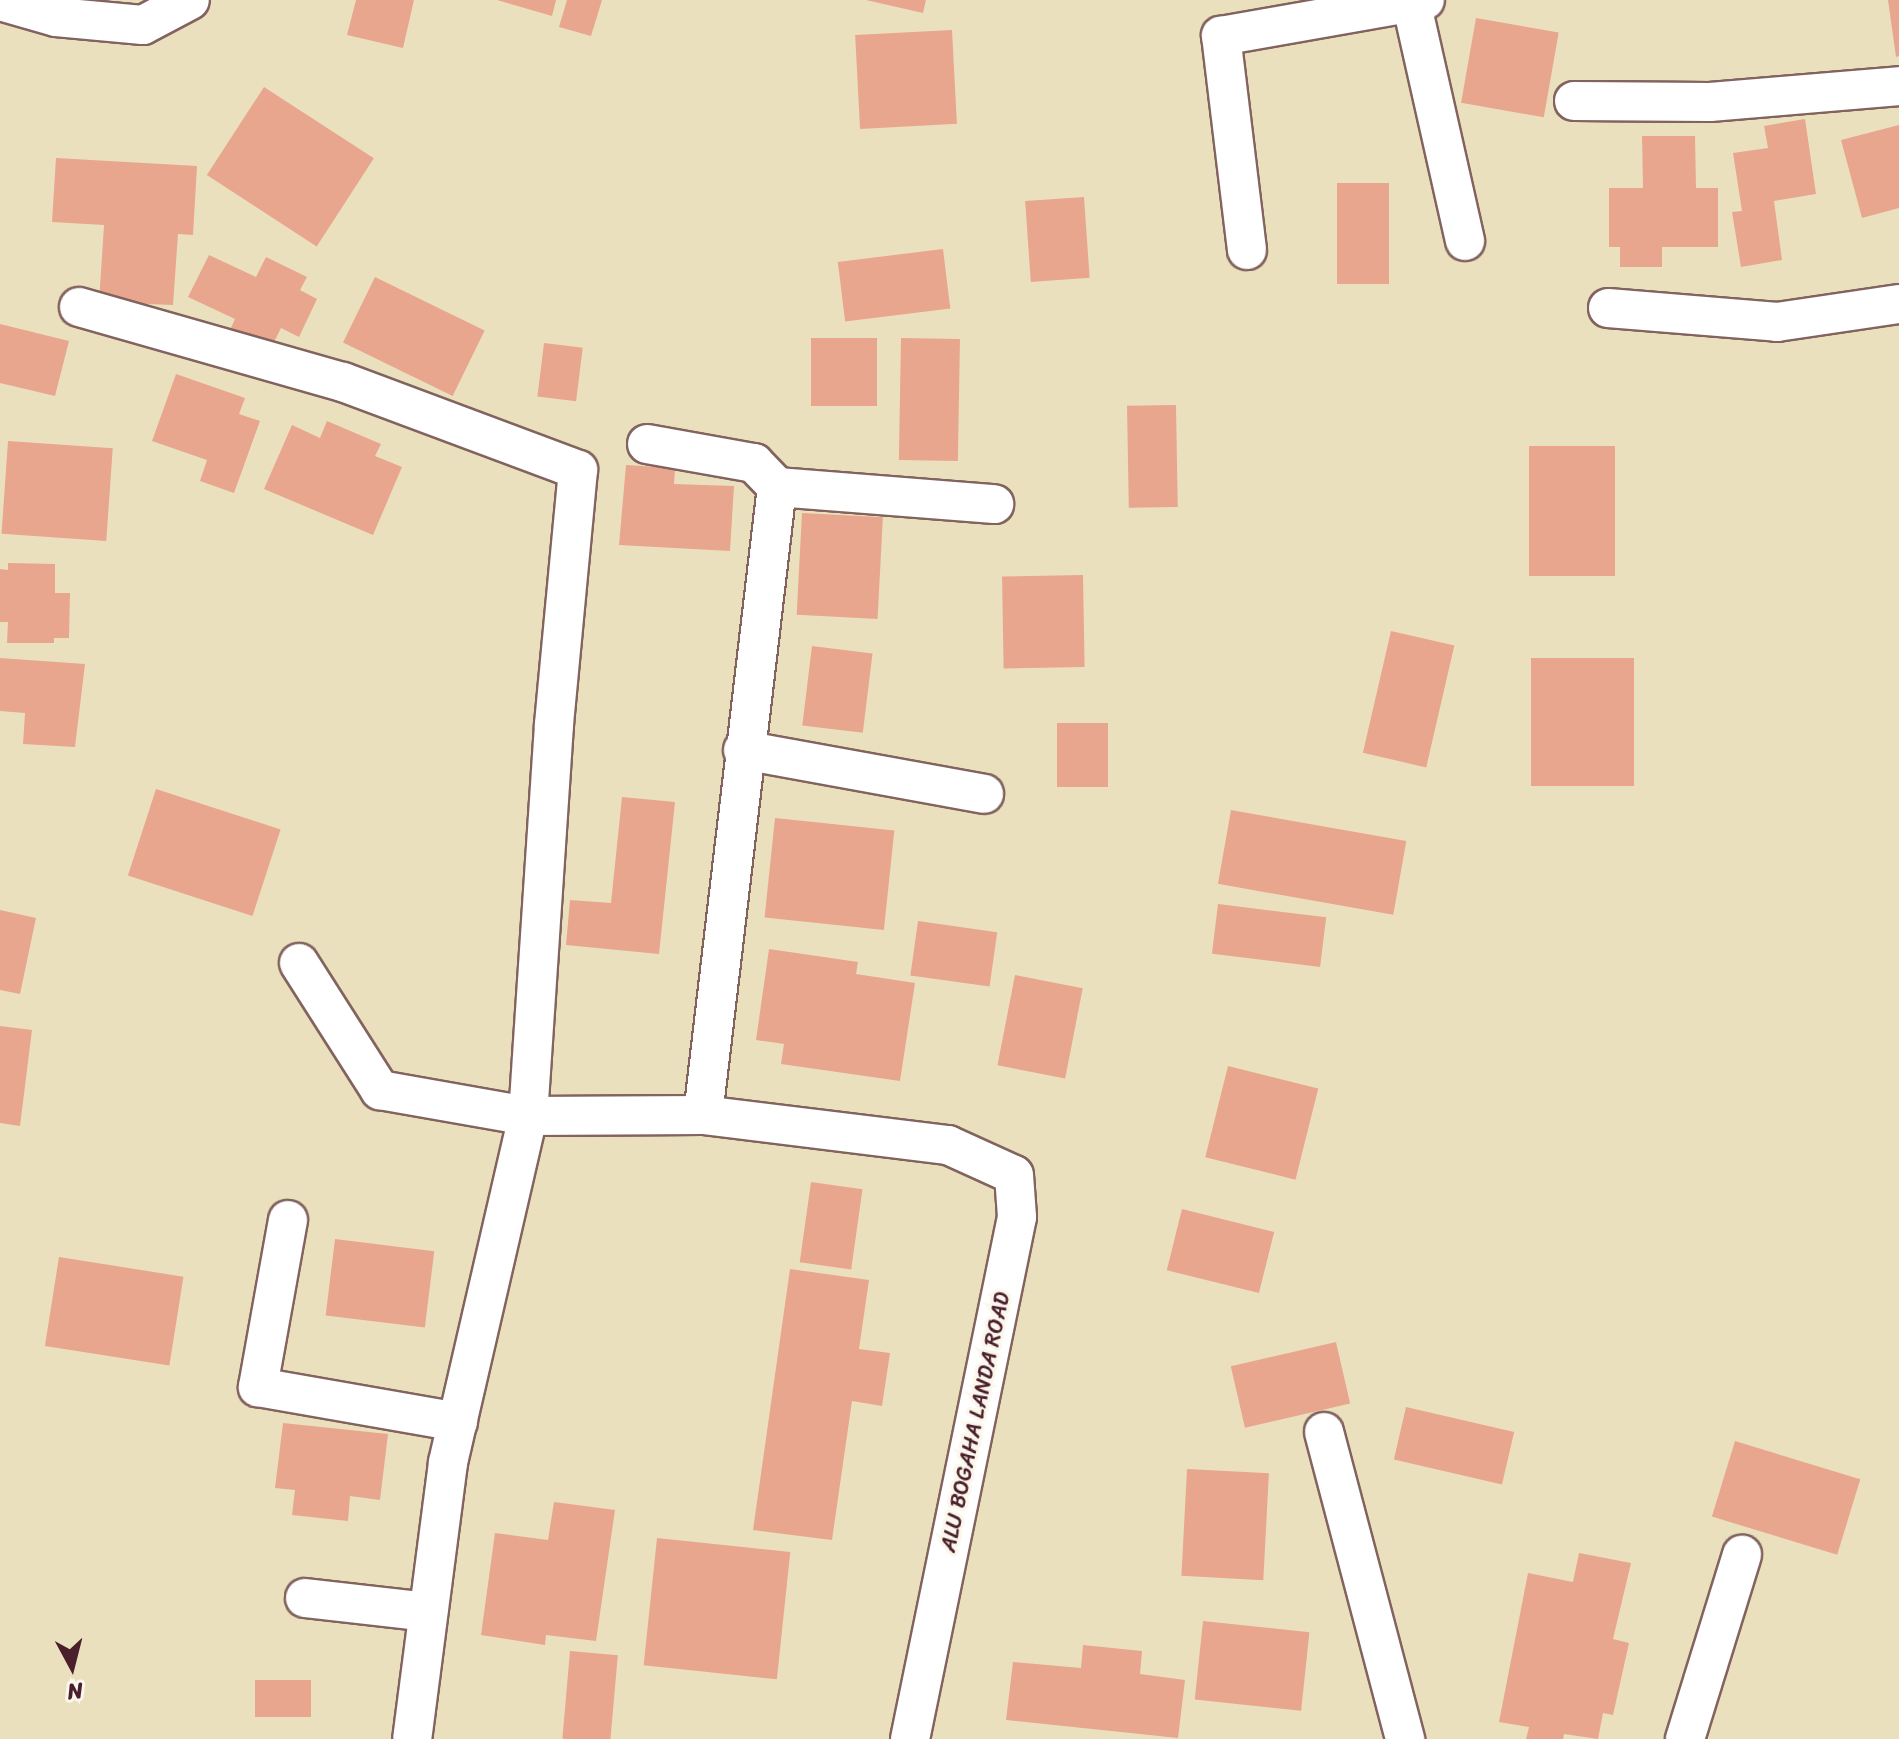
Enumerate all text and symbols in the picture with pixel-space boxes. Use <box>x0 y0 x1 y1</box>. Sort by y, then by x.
street label: ALU BOGAHA LANDA ROAD <box>935 1290 1015 1554</box>
north arrow <box>32 1627 112 1707</box>
text: N <box>65 1671 85 1712</box>

